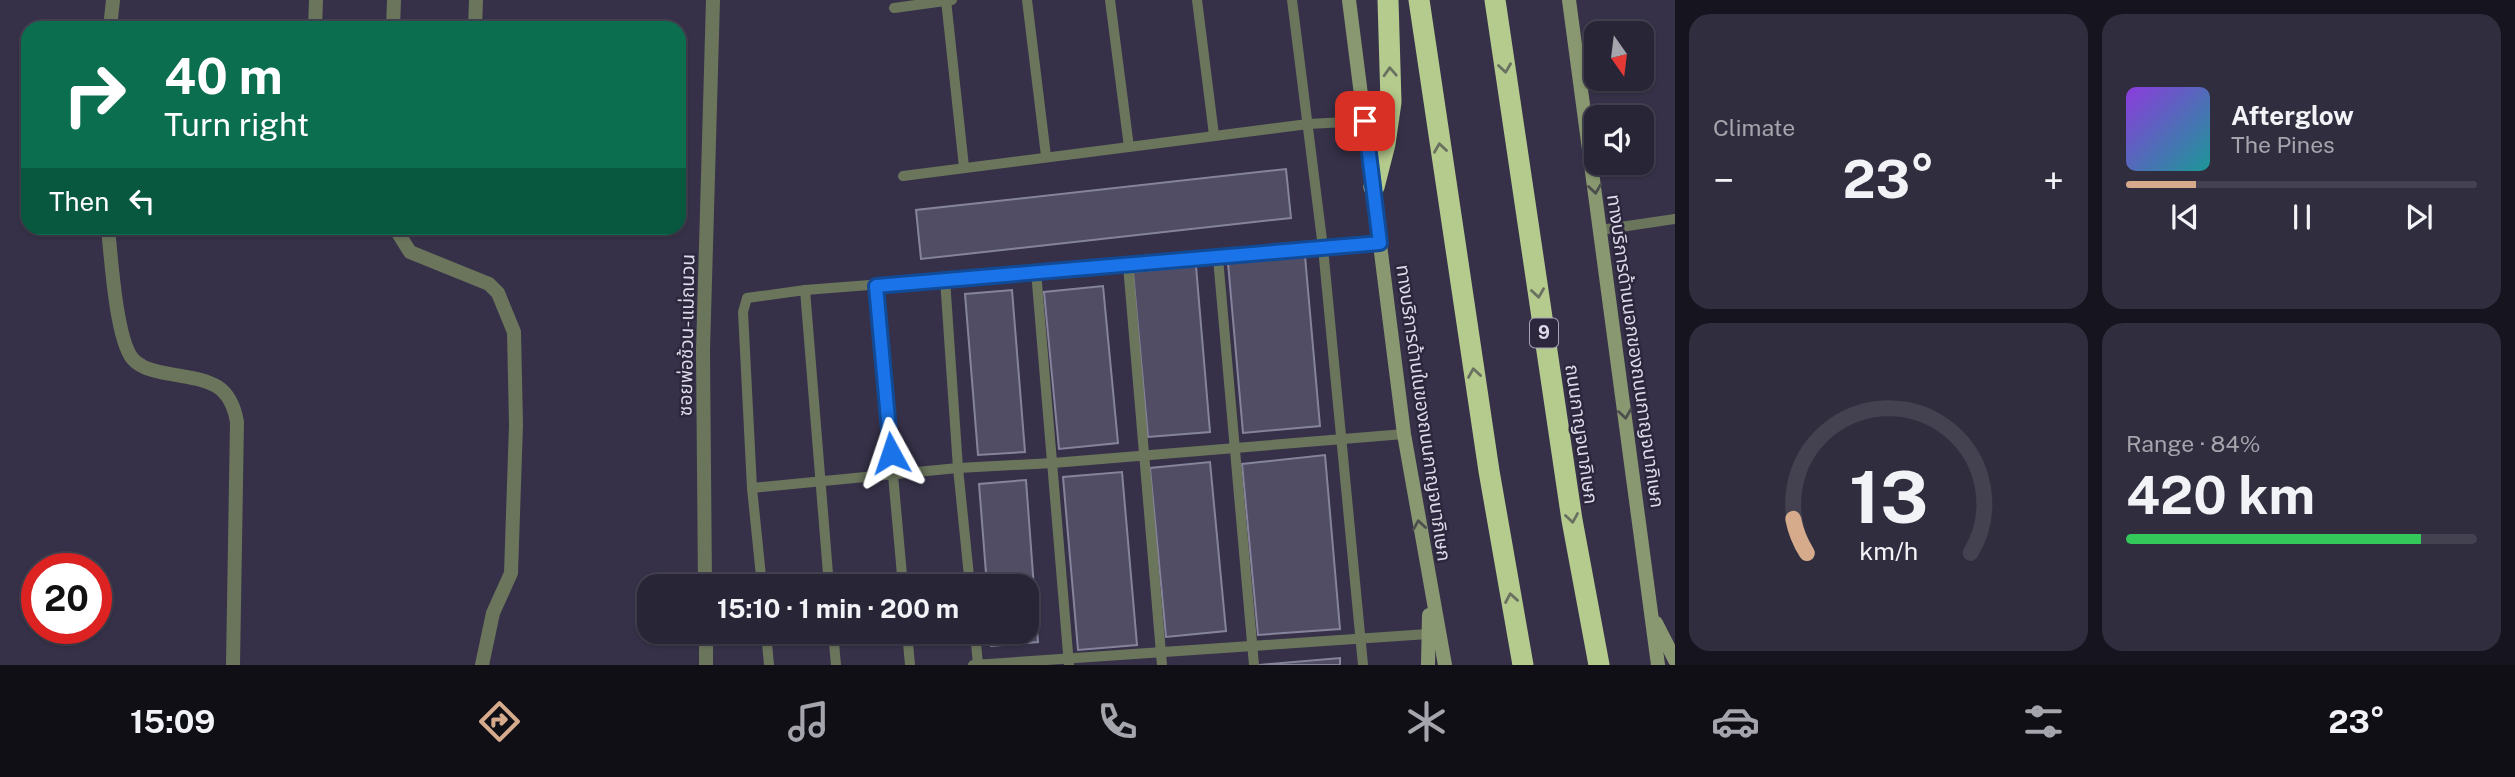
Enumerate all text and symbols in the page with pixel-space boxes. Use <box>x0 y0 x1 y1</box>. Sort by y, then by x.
north arrow <box>1584 21 1654 91</box>
map controls <box>1584 21 1654 175</box>
text: 40 m <box>164 47 283 105</box>
icon: right <box>49 49 140 140</box>
one-way arrow <box>1497 62 1512 73</box>
one-way arrow <box>1382 66 1397 77</box>
pin <box>1335 91 1395 151</box>
text: Afterglow <box>2231 100 2354 131</box>
icon: arrive <box>1346 102 1384 140</box>
button: sound <box>1584 105 1654 175</box>
text: Turn right <box>164 106 309 143</box>
text: Climate <box>1713 114 1795 141</box>
text: The Pines <box>2231 131 2335 158</box>
one-way arrow <box>1433 143 1448 154</box>
text: 23° <box>1842 149 1935 210</box>
text: − <box>1713 158 1734 203</box>
text: + <box>2043 158 2064 203</box>
icon: left <box>123 182 161 220</box>
one-way arrow <box>1587 183 1602 195</box>
text: Then <box>49 186 109 217</box>
street label: ทางบริการด้านนอกของถนนกาญจนาภิเษก <box>1603 193 1669 509</box>
icon: previous <box>2166 198 2204 236</box>
icon: pause <box>2283 198 2321 236</box>
icon: next <box>2400 198 2438 236</box>
street label: ซอยพ่อช้วน-แม่ถนวน <box>674 254 698 416</box>
street label: ทางบริการด้านในของถนนกาญจนาภิเษก <box>1392 263 1456 563</box>
one-way arrow <box>1530 287 1545 298</box>
road number: 9 <box>1530 318 1558 348</box>
street label: ถนนกาญจนาภิเษก <box>1561 363 1603 505</box>
one-way arrow <box>1467 368 1482 379</box>
one-way arrow <box>1617 409 1632 420</box>
position arrow <box>854 416 928 490</box>
text: Range · 84% <box>2126 430 2261 457</box>
text: 13 <box>1849 454 1928 539</box>
text: 420 km <box>2126 465 2315 526</box>
one-way arrow <box>1564 512 1579 523</box>
one-way arrow <box>1412 519 1427 531</box>
text: km/h <box>1859 536 1918 566</box>
speed limit sign: 20 <box>21 553 112 644</box>
one-way arrow <box>1505 592 1520 604</box>
text: 15:10 · 1 min · 200 m <box>717 593 959 624</box>
icon: directions <box>475 697 524 746</box>
icon: music <box>784 697 833 746</box>
icon: phone <box>1093 697 1142 746</box>
icon: climate <box>1402 697 1451 746</box>
icon: car <box>1711 697 1760 746</box>
icon: filters <box>2019 697 2068 746</box>
text: 15:09 <box>130 703 215 740</box>
text: 23° <box>2328 703 2385 740</box>

